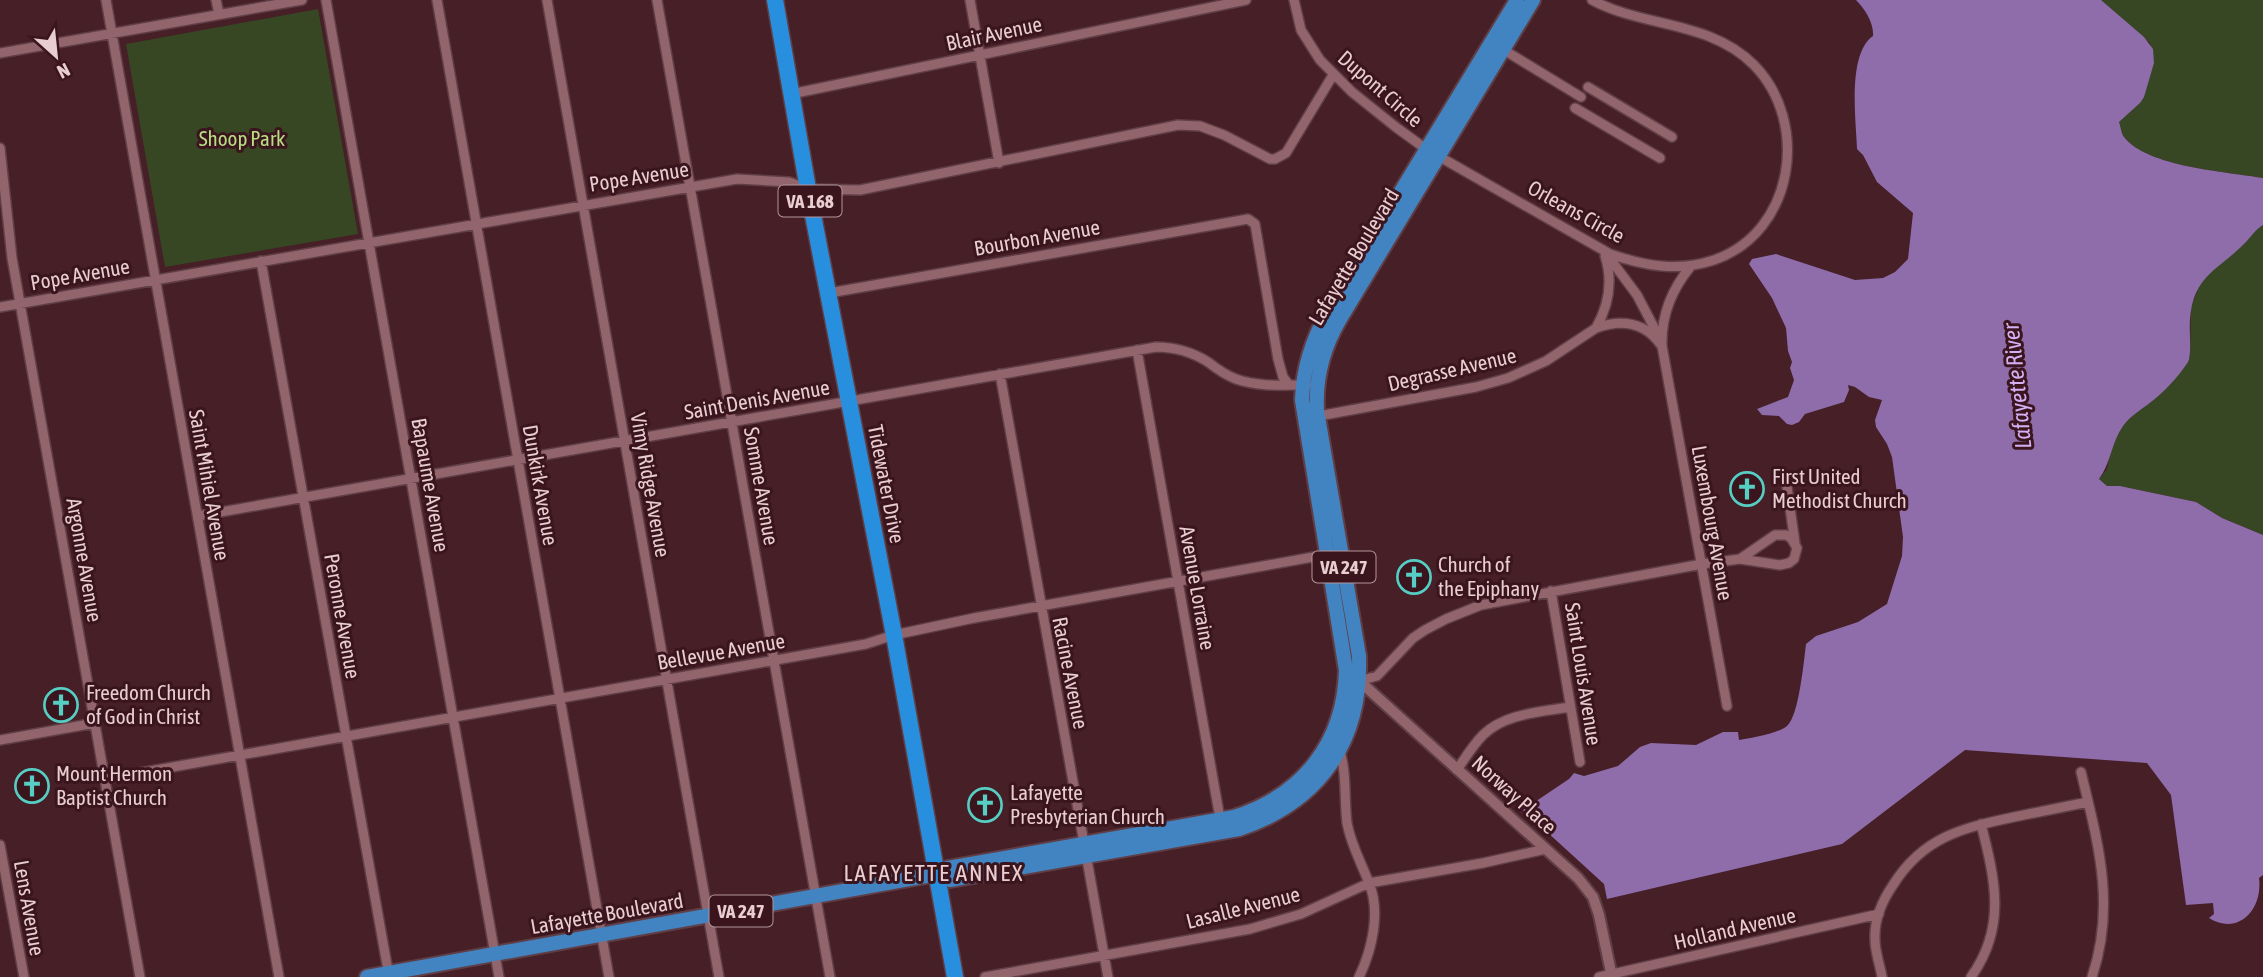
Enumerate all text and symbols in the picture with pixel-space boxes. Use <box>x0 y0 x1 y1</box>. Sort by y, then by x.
street label: Blair Avenue <box>944 11 1044 55</box>
north arrow <box>21 21 91 91</box>
street label: Dupont Circle <box>1334 45 1428 131</box>
text: N <box>54 59 74 83</box>
park label: Shoop Park <box>199 126 285 150</box>
street label: Pope Avenue <box>587 156 690 196</box>
street label: Orleans Circle <box>1524 175 1629 247</box>
street label: Lafayette Boulevard <box>1303 184 1403 329</box>
road number: VA 168 <box>778 186 842 216</box>
street label: Bourbon Avenue <box>972 214 1102 260</box>
street label: Pope Avenue <box>28 253 131 295</box>
water label: Lafayette River <box>1997 321 2037 450</box>
street label: Degrasse Avenue <box>1385 343 1518 395</box>
street label: Saint Denis Avenue <box>682 374 831 424</box>
street label: Saint Mihiel Avenue <box>185 408 235 562</box>
street label: Vimy Ridge Avenue <box>626 411 675 559</box>
street label: Bapaume Avenue <box>407 416 455 554</box>
street label: Dunkirk Avenue <box>519 423 563 547</box>
street label: Tidewater Drive <box>864 423 910 545</box>
street label: Somme Avenue <box>740 425 784 547</box>
street label: Luxembourg Avenue <box>1688 444 1738 602</box>
place label: First United Methodist Church <box>1772 464 1907 512</box>
church icon: First United Methodist Church <box>1728 470 1766 508</box>
street label: Argonne Avenue <box>62 496 108 624</box>
street label: Avenue Lorraine <box>1175 524 1221 652</box>
street label: Peronne Avenue <box>320 551 366 680</box>
road number: VA 247 <box>1312 552 1376 582</box>
place label: Church of the Epiphany <box>1438 552 1539 600</box>
church icon: Church of the Epiphany <box>1395 558 1433 596</box>
street label: Saint Louis Avenue <box>1561 601 1607 747</box>
street label: Racine Avenue <box>1048 615 1094 731</box>
street label: Bellevue Avenue <box>655 628 786 674</box>
place label: Freedom Church of God in Christ <box>86 680 211 728</box>
church icon: Freedom Church of God in Christ <box>42 686 80 724</box>
street label: Norway Place <box>1468 750 1562 838</box>
place label: Mount Hermon Baptist Church <box>56 761 172 809</box>
church icon: Mount Hermon Baptist Church <box>13 767 51 805</box>
place label: Lafayette Presbyterian Church <box>1010 780 1165 828</box>
church icon: Lafayette Presbyterian Church <box>966 786 1004 824</box>
street label: Lens Avenue <box>10 858 50 957</box>
district label: LAFAYETTE ANNEX <box>844 860 1024 886</box>
street label: Lasalle Avenue <box>1183 881 1302 933</box>
street label: Lafayette Boulevard <box>529 888 685 938</box>
road number: VA 247 <box>710 896 772 926</box>
street label: Holland Avenue <box>1672 902 1798 954</box>

